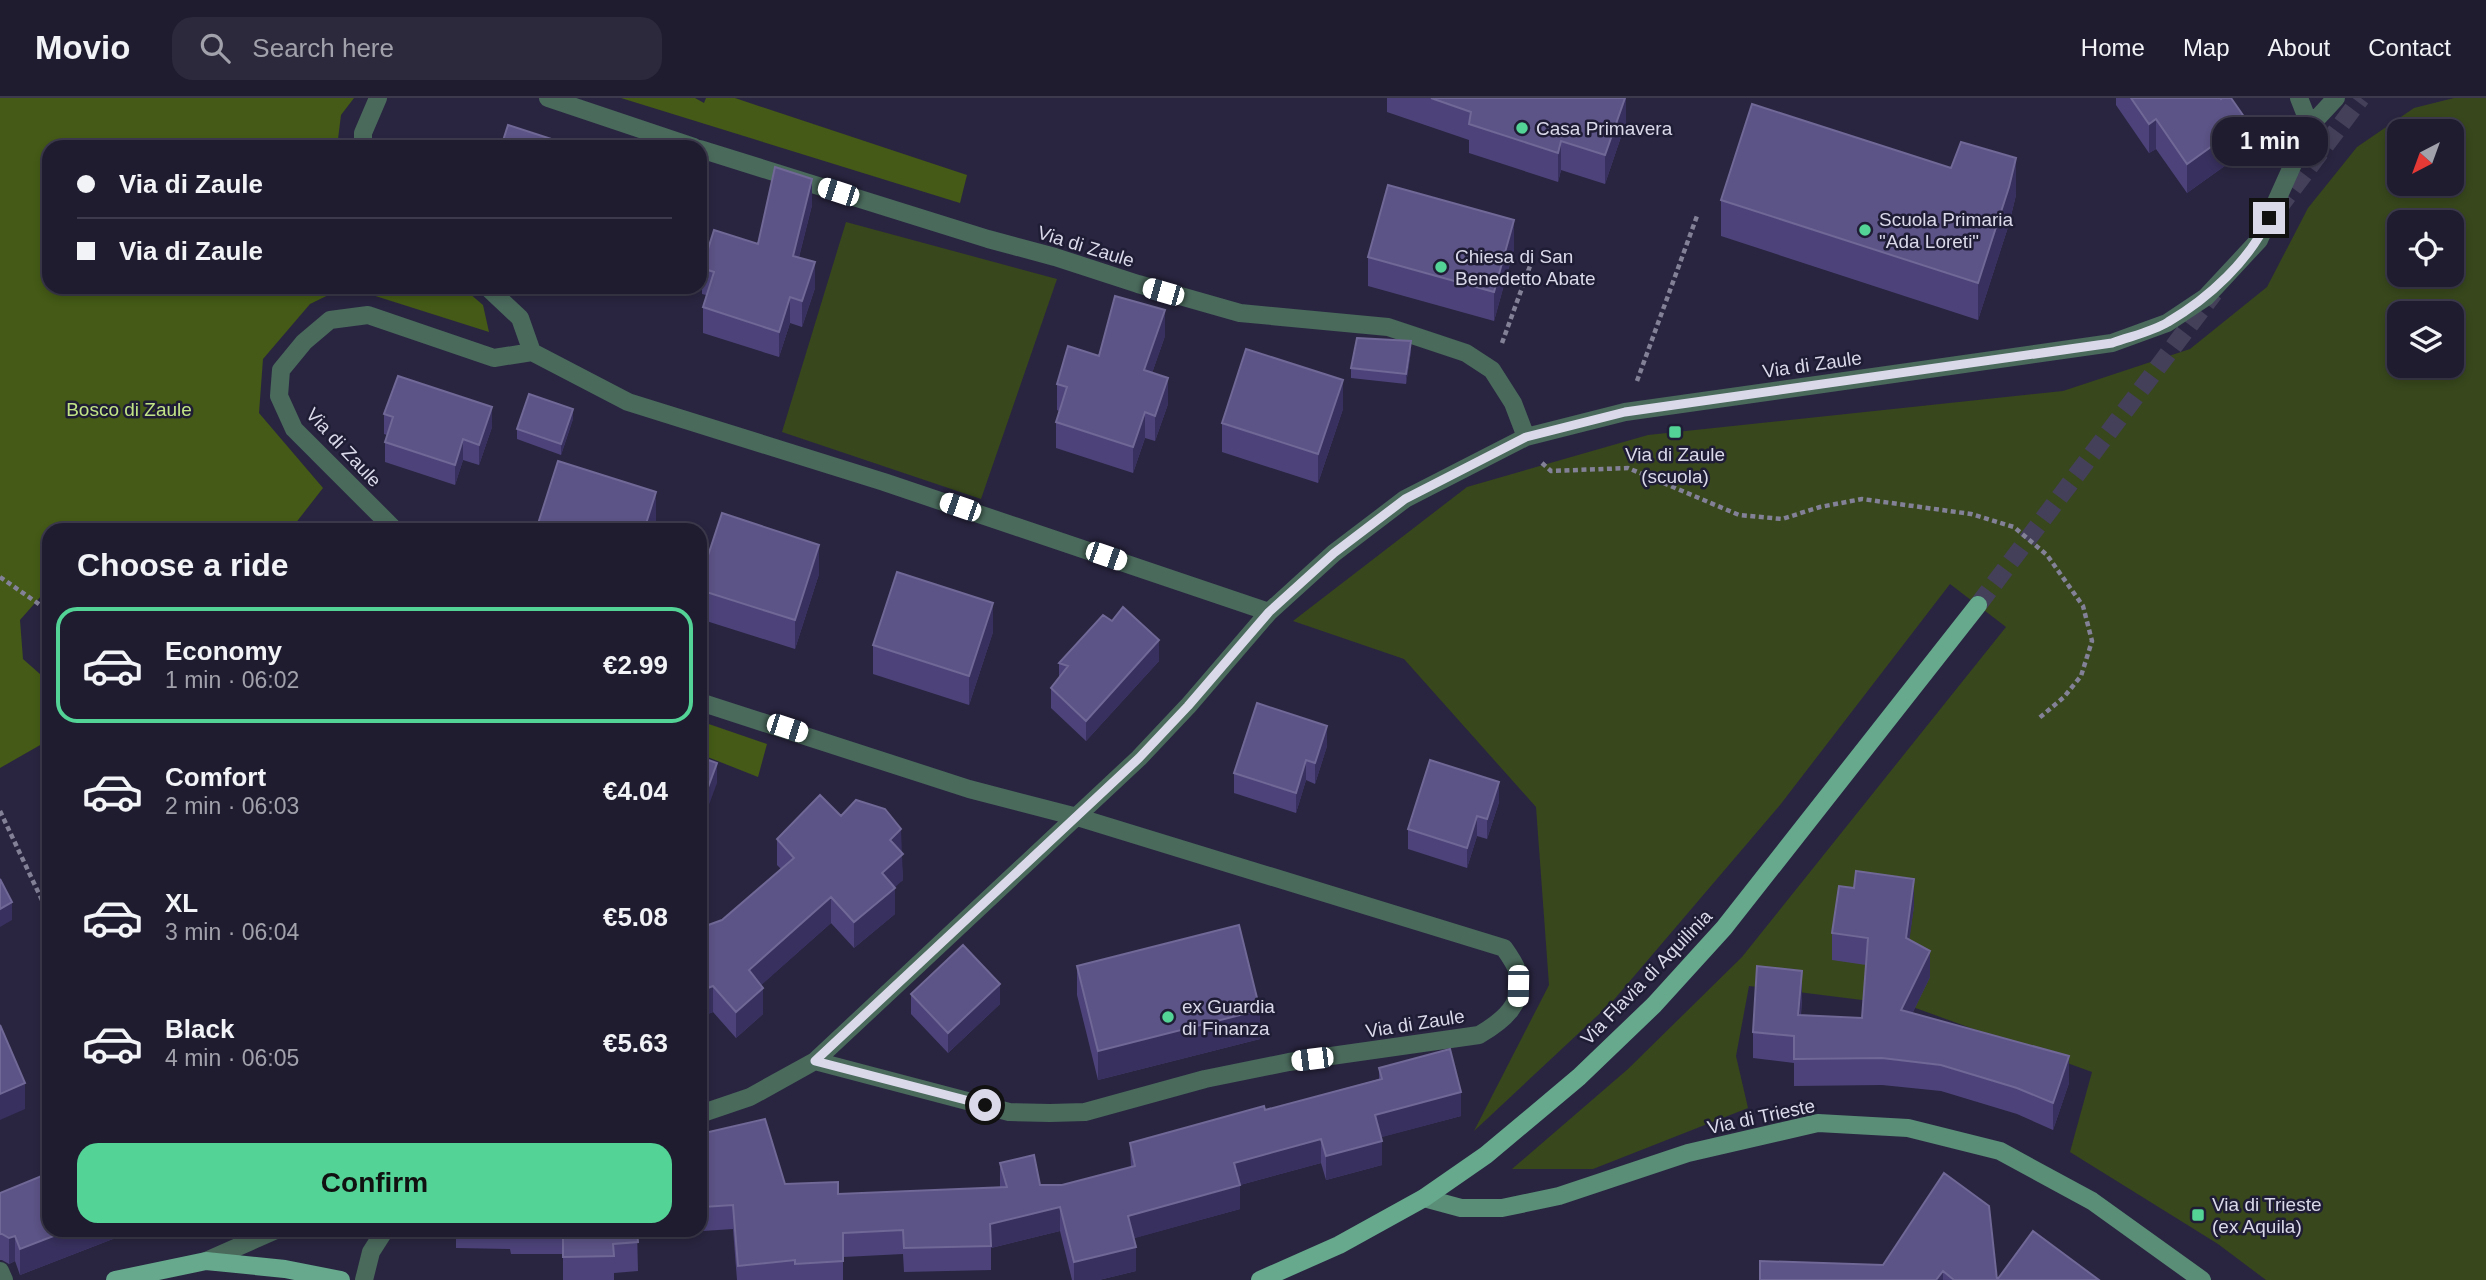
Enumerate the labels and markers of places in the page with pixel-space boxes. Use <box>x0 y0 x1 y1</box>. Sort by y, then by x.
place label: Casa Primavera <box>1536 118 1673 139</box>
marker: Casa Primavera <box>1514 120 1530 136</box>
place label: Scuola Primaria "Ada Loreti" <box>1879 209 2014 252</box>
marker: Scuola Primaria "Ada Loreti" <box>1857 222 1873 238</box>
place label: Chiesa di San Benedetto Abate <box>1455 246 1596 289</box>
marker: Chiesa di San Benedetto Abate <box>1433 259 1449 275</box>
marker: Via di Zaule (scuola) <box>1667 424 1683 440</box>
place label: Via di Zaule (scuola) <box>1625 444 1725 487</box>
place label: ex Guardia di Finanza <box>1182 996 1275 1039</box>
marker: ex Guardia di Finanza <box>1160 1009 1176 1025</box>
place label: Via di Trieste (ex Aquila) <box>2212 1194 2321 1237</box>
marker: Via di Trieste (ex Aquila) <box>2190 1207 2206 1223</box>

